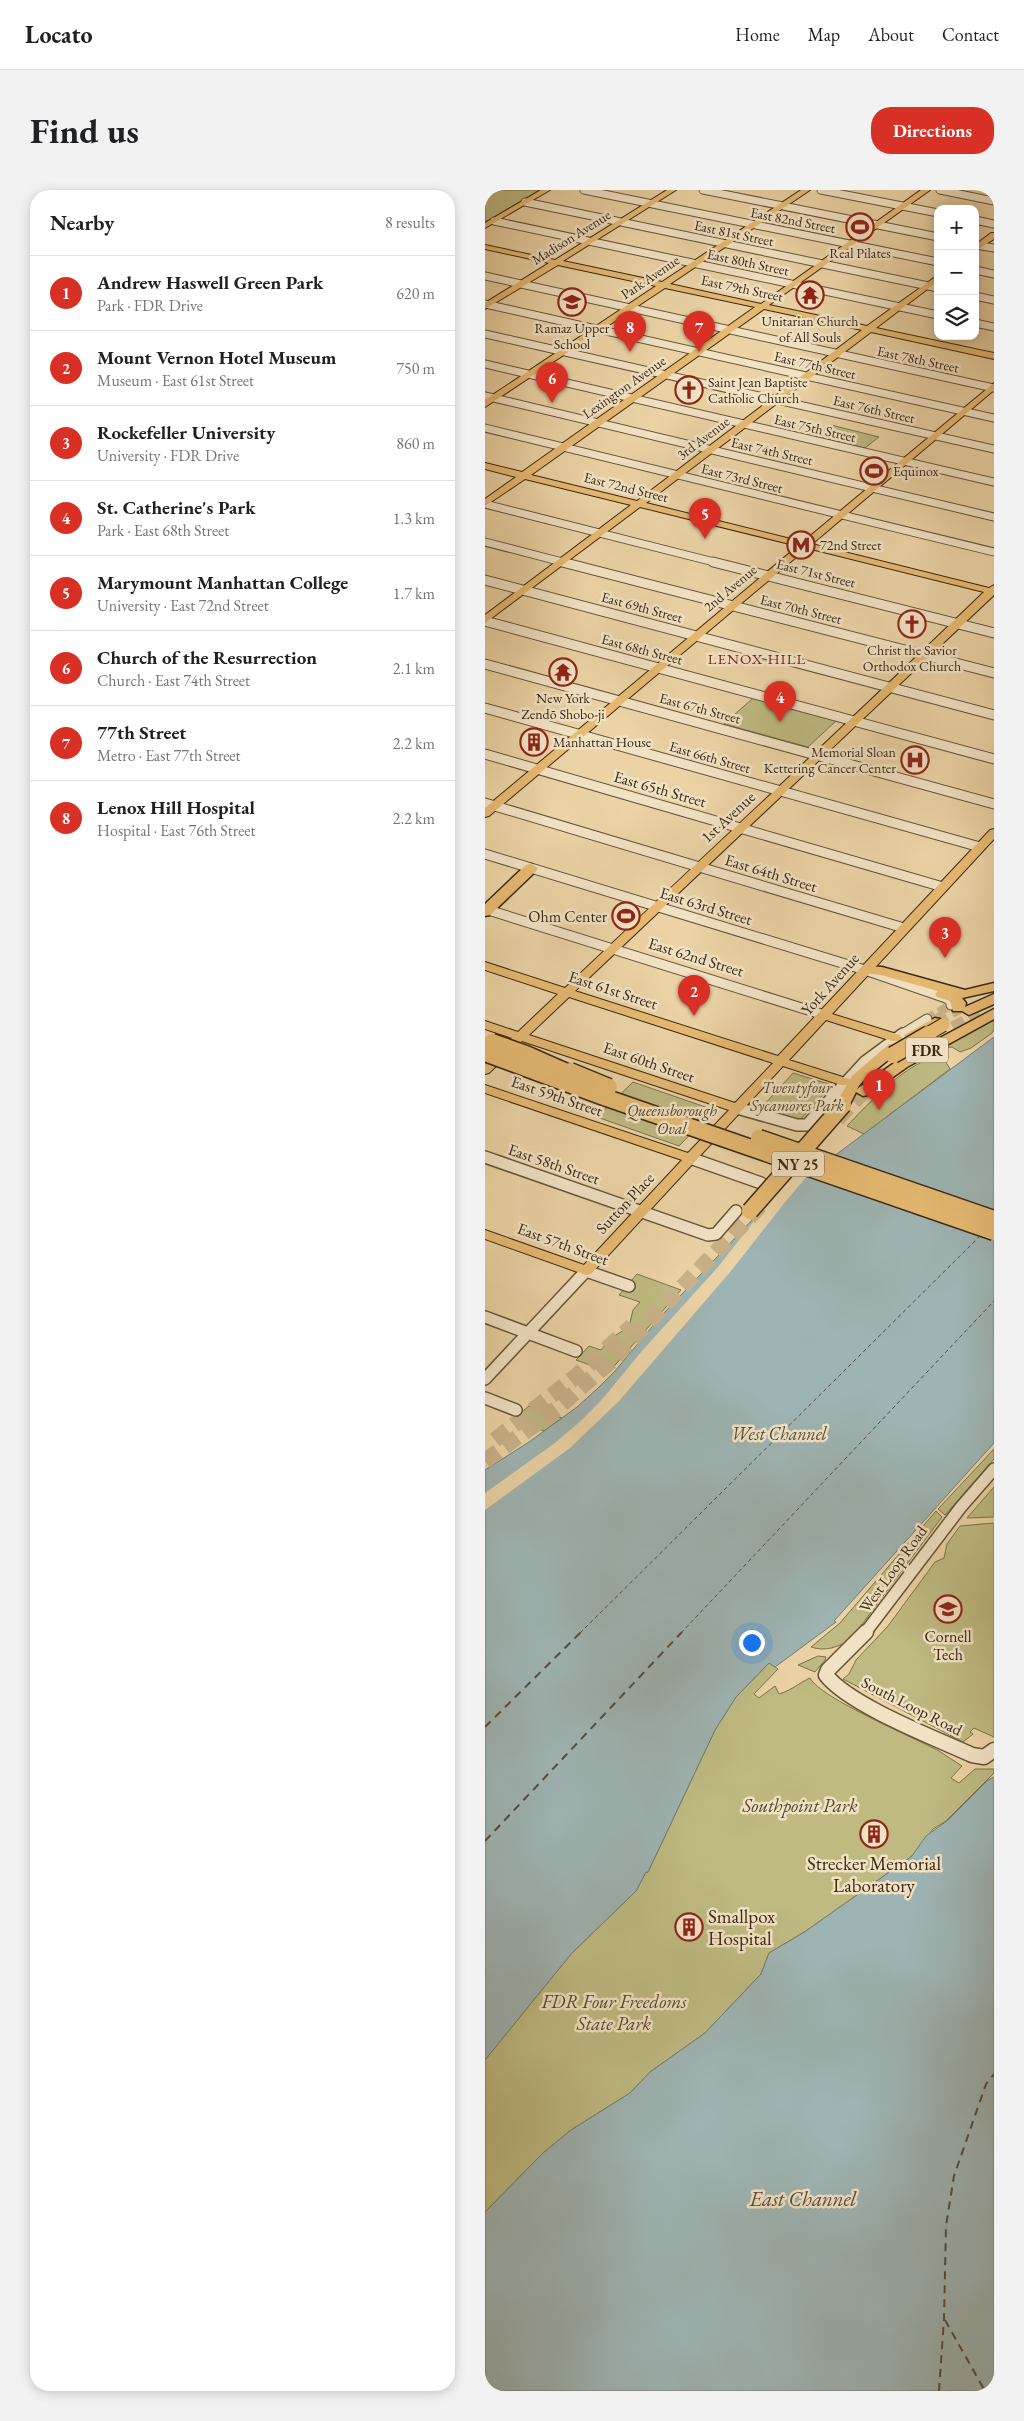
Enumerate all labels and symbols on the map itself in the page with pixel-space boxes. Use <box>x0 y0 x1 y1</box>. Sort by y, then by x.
street label: East 82nd Street <box>749 203 838 237</box>
street label: Madison Avenue <box>528 205 614 269</box>
sports icon: Real Pilates <box>845 212 875 242</box>
street label: East 81st Street <box>693 216 776 250</box>
place label: Real Pilates <box>829 244 891 262</box>
street label: East 80th Street <box>705 245 791 280</box>
street label: Park Avenue <box>617 251 683 303</box>
street label: East 79th Street <box>699 271 785 306</box>
temple icon: Unitarian Church of All Souls <box>795 280 825 310</box>
school or university icon: Ramaz Upper School <box>557 287 587 317</box>
pin: 8 <box>614 311 646 352</box>
pin: 7 <box>683 311 715 352</box>
place label: Unitarian Church of All Souls <box>761 312 859 346</box>
place label: Ramaz Upper School <box>535 319 610 353</box>
street label: East 78th Street <box>875 342 961 377</box>
street label: East 77th Street <box>772 347 858 383</box>
street label: Lexington Avenue <box>579 351 670 422</box>
pin: 6 <box>536 362 568 403</box>
place label: Saint Jean Baptiste Catholic Church <box>708 373 808 407</box>
church icon: Saint Jean Baptiste Catholic Church <box>674 375 704 405</box>
street label: East 76th Street <box>831 391 917 427</box>
street label: East 75th Street <box>772 410 858 446</box>
street label: 3rd Avenue <box>673 412 733 464</box>
street label: East 74th Street <box>729 433 815 469</box>
sports icon: Equinox <box>859 456 889 486</box>
street label: East 73rd Street <box>699 459 785 497</box>
place label: Equinox <box>893 462 939 480</box>
street label: East 72nd Street <box>582 468 671 506</box>
pin: 5 <box>689 498 721 539</box>
metro station icon: 72nd Street <box>786 530 816 560</box>
place label: 72nd Street <box>820 536 882 554</box>
street label: East 71st Street <box>775 554 858 592</box>
street label: 2nd Avenue <box>700 560 761 616</box>
street label: East 69th Street <box>599 588 685 627</box>
street label: East 70th Street <box>758 590 844 628</box>
church icon: Christ the Savior Orthodox Church <box>897 609 927 639</box>
street label: East 68th Street <box>599 630 685 669</box>
place label: Christ the Savior Orthodox Church <box>863 641 961 675</box>
district label: LENOX HILL <box>708 649 806 668</box>
temple icon: New York Zendō Shobo-ji <box>548 657 578 687</box>
pin: 4 <box>764 681 796 722</box>
place label: New York Zendō Shobo-ji <box>521 689 605 723</box>
street label: East 67th Street <box>657 689 743 728</box>
building icon: Manhattan House <box>519 727 549 757</box>
place label: Manhattan House <box>553 733 652 751</box>
street label: East 66th Street <box>667 737 753 777</box>
place label: Memorial Sloan Kettering Cancer Center <box>764 743 897 777</box>
hospital icon: Memorial Sloan Kettering Cancer Center <box>900 745 930 775</box>
street label: East 65th Street <box>611 766 709 812</box>
street label: 1st Avenue <box>696 786 760 848</box>
street label: East 64th Street <box>722 849 820 897</box>
street label: East 63rd Street <box>657 882 755 930</box>
sports icon: Ohm Center <box>611 901 641 931</box>
place label: Ohm Center <box>528 906 608 927</box>
pin: 3 <box>929 917 961 958</box>
street label: East 62nd Street <box>646 933 746 981</box>
street label: York Avenue <box>796 948 864 1020</box>
street label: East 61st Street <box>566 966 660 1014</box>
pin: 2 <box>678 975 710 1016</box>
street label: East 60th Street <box>600 1037 698 1087</box>
road number: FDR <box>906 1038 948 1062</box>
pin: 1 <box>863 1069 895 1110</box>
street label: East 59th Street <box>508 1071 606 1121</box>
park label: Twentyfour Sycamores Park <box>749 1077 844 1116</box>
park label: Queensborough Oval <box>627 1100 717 1139</box>
street label: East 58th Street <box>505 1139 603 1189</box>
road number: NY 25 <box>772 1152 824 1176</box>
street label: Sutton Place <box>591 1168 659 1238</box>
street label: East 57th Street <box>515 1218 611 1270</box>
water label: West Channel <box>731 1422 827 1445</box>
street label: West Loop Road <box>854 1520 932 1617</box>
school or university icon: Cornell Tech <box>933 1594 963 1624</box>
place label: Cornell Tech <box>925 1626 972 1665</box>
your location <box>739 1630 765 1656</box>
street label: South Loop Road <box>858 1672 967 1741</box>
park label: Southpoint Park <box>741 1793 858 1818</box>
building icon: Strecker Memorial Laboratory <box>859 1819 889 1849</box>
place label: Strecker Memorial Laboratory <box>807 1851 941 1898</box>
place label: Smallpox Hospital <box>708 1904 776 1951</box>
building icon: Smallpox Hospital <box>674 1912 704 1942</box>
park label: FDR Four Freedoms State Park <box>540 1989 687 2036</box>
water label: East Channel <box>749 2185 857 2212</box>

